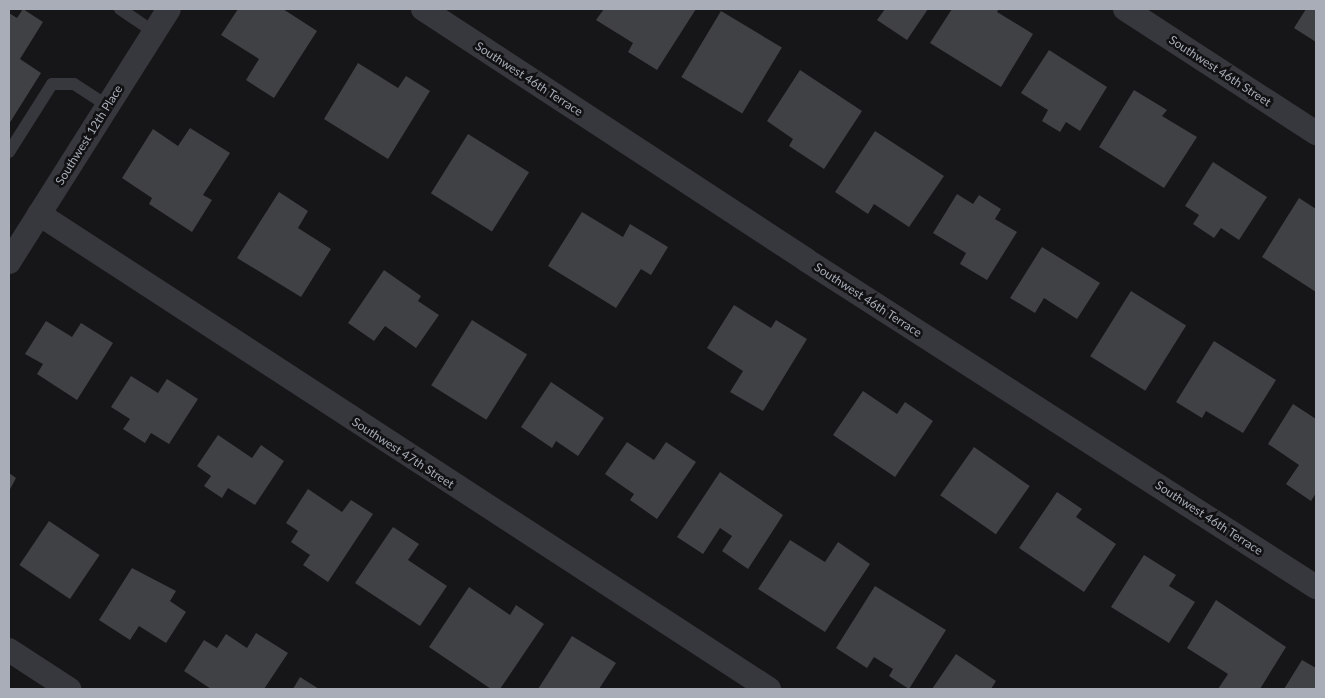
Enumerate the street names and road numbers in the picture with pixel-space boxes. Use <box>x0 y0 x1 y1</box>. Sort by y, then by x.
street label: Southwest 46th Street <box>1166 33 1274 109</box>
street label: Southwest 46th Terrace <box>472 39 586 119</box>
street label: Southwest 12th Place <box>52 82 126 188</box>
street label: Southwest 46th Terrace <box>811 260 925 340</box>
street label: Southwest 47th Street <box>349 415 457 491</box>
street label: Southwest 46th Terrace <box>1152 478 1266 558</box>

